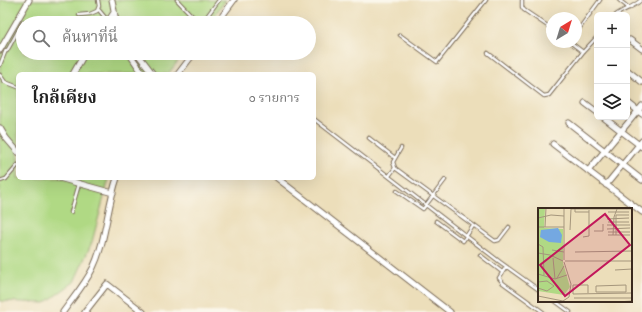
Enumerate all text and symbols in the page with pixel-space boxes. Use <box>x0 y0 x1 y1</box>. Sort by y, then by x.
north arrow <box>546 12 582 48</box>
map controls <box>594 12 630 120</box>
button: + <box>594 12 630 48</box>
search box <box>16 16 316 60</box>
icon: search <box>30 27 52 49</box>
text: ค้นหาที่นี่ <box>62 28 118 47</box>
button: − <box>594 48 630 84</box>
button: layers <box>594 84 630 120</box>
text: ใกล้เคียง <box>32 87 97 109</box>
text: 0 รายการ <box>249 90 300 106</box>
inset map <box>538 208 632 302</box>

